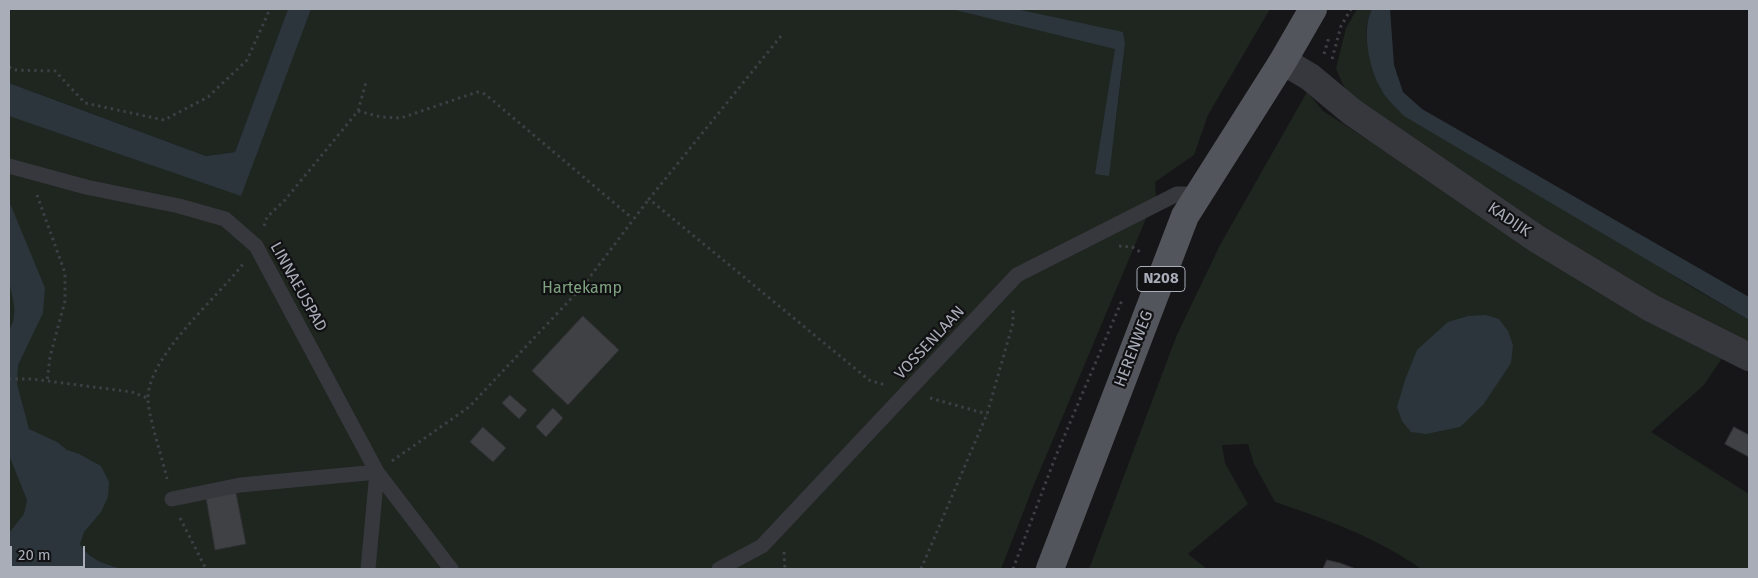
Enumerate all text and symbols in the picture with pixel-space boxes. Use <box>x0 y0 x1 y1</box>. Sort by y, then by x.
street label: KADIJK <box>1484 199 1534 241</box>
street label: LINNAEUSPAD <box>266 239 330 335</box>
road number: N208 <box>1137 266 1185 292</box>
park label: Hartekamp <box>542 279 622 299</box>
street label: VOSSENLAAN <box>891 302 969 384</box>
street label: HERENWEG <box>1111 308 1157 390</box>
scale bar <box>12 536 88 568</box>
text: 20 m <box>18 546 51 564</box>

